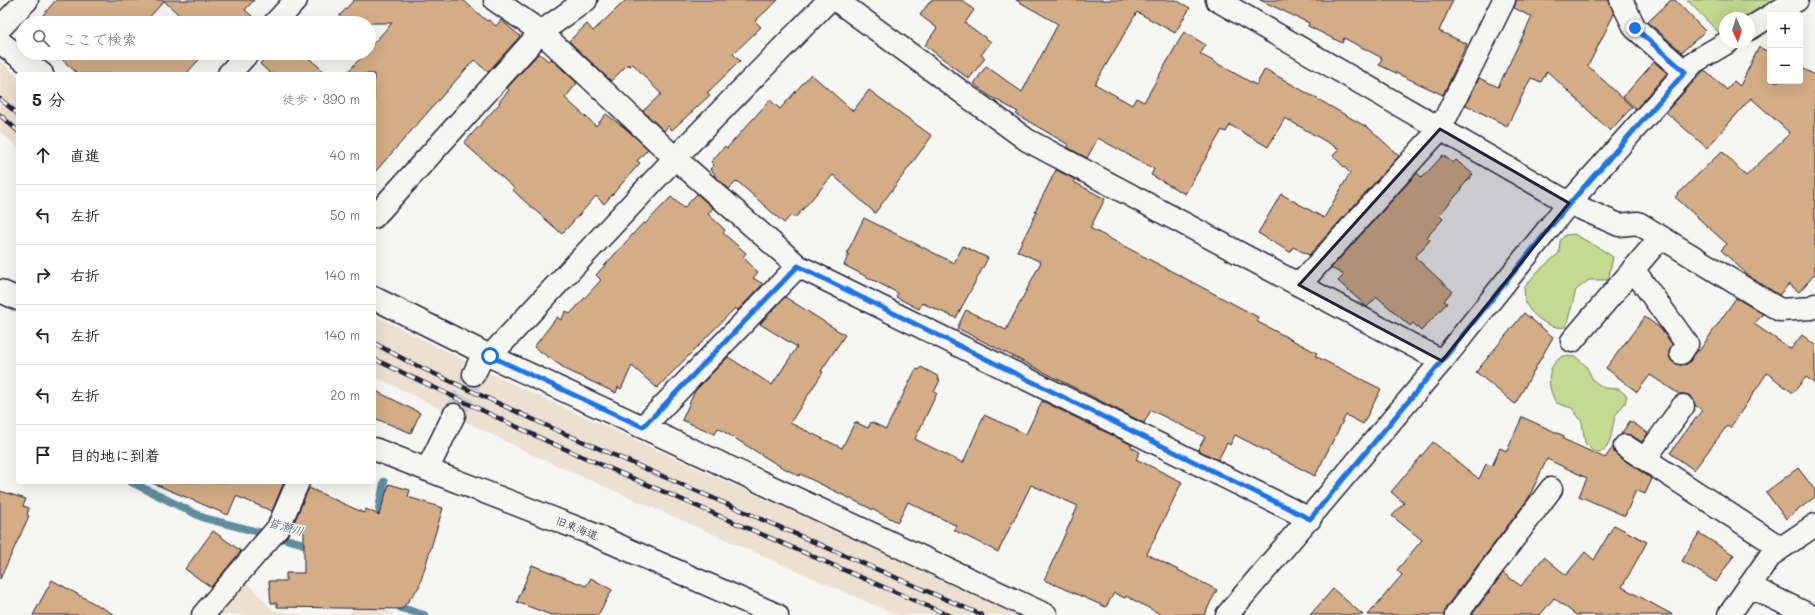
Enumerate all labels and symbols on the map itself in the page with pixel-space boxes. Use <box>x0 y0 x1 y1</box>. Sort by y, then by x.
north arrow <box>1719 12 1755 48</box>
route end <box>1626 19 1644 37</box>
route start <box>481 347 499 365</box>
street label: 旧東海道 <box>554 512 600 543</box>
water label: 皆瀬川 <box>267 513 306 539</box>

